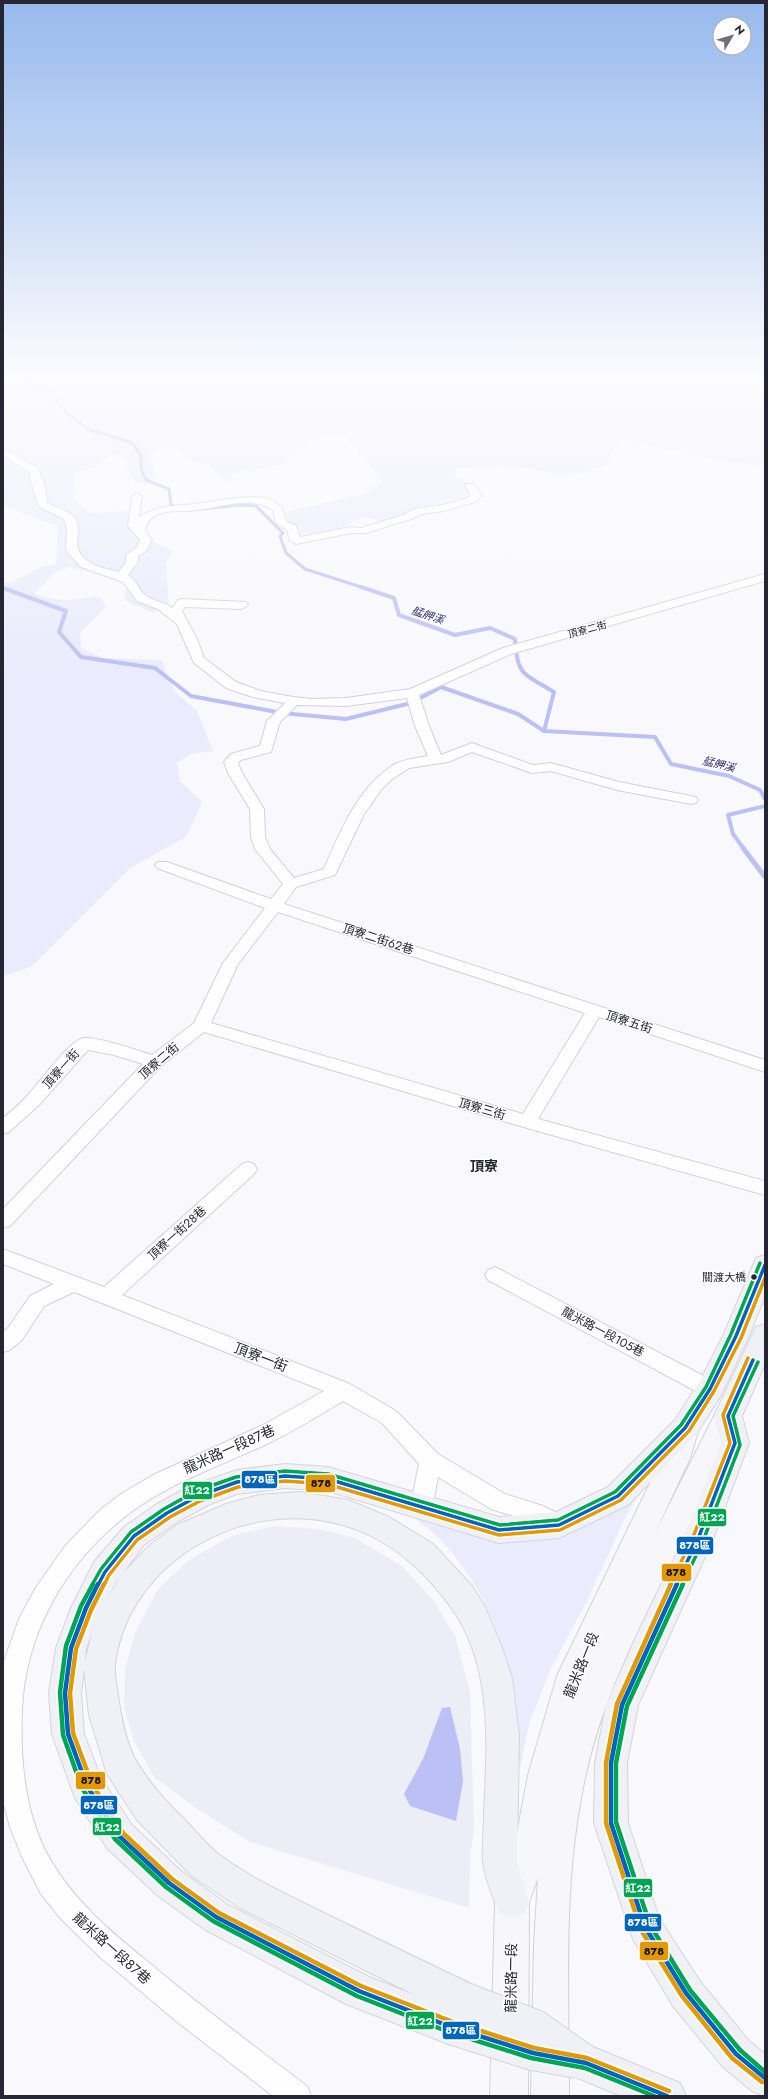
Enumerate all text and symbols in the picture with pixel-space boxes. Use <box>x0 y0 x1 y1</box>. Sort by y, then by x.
north arrow <box>712 16 752 56</box>
text: N <box>731 21 749 38</box>
water label: 艋舺溪 <box>410 602 448 629</box>
street label: 頂寮二街 <box>566 617 608 642</box>
water label: 艋舺溪 <box>701 752 739 776</box>
street label: 頂寮二街62巷 <box>340 919 416 959</box>
street label: 頂寮五街 <box>603 1006 655 1038</box>
street label: 頂寮二街 <box>135 1038 183 1084</box>
street label: 頂寮一街 <box>38 1045 84 1093</box>
street label: 頂寮三街 <box>456 1094 508 1124</box>
district label: 頂寮 <box>470 1156 498 1176</box>
street label: 頂寮一街28巷 <box>144 1202 210 1264</box>
place label: 關渡大橋 <box>702 1269 746 1285</box>
marker: 關渡大橋 <box>749 1272 759 1282</box>
street label: 龍米路一段105巷 <box>558 1303 648 1361</box>
street label: 頂寮一街 <box>231 1338 291 1376</box>
street label: 龍米路一段87巷 <box>180 1420 278 1478</box>
line badge: 878區 <box>241 1470 278 1489</box>
text: 878區 <box>244 1471 276 1487</box>
line badge: 878 <box>305 1474 336 1493</box>
text: 878 <box>311 1475 331 1491</box>
line badge: 紅22 <box>182 1481 213 1500</box>
text: 紅22 <box>184 1482 210 1498</box>
line badge: 紅22 <box>697 1508 727 1527</box>
text: 紅22 <box>699 1509 725 1525</box>
line badge: 878區 <box>676 1536 714 1555</box>
text: 878區 <box>679 1537 711 1553</box>
line badge: 878 <box>661 1563 692 1582</box>
text: 878 <box>666 1564 686 1580</box>
street label: 龍米路一段 <box>559 1629 603 1701</box>
line badge: 878 <box>75 1771 106 1790</box>
text: 878 <box>81 1772 101 1788</box>
line badge: 878區 <box>80 1795 118 1815</box>
text: 878區 <box>83 1797 115 1813</box>
line badge: 紅22 <box>92 1817 122 1836</box>
text: 紅22 <box>94 1819 120 1835</box>
line badge: 紅22 <box>623 1878 653 1898</box>
text: 紅22 <box>625 1880 651 1896</box>
street label: 龍米路一段87巷 <box>69 1908 155 1988</box>
line badge: 878區 <box>624 1913 662 1932</box>
text: 878區 <box>627 1914 659 1930</box>
line badge: 878 <box>639 1941 669 1961</box>
street label: 龍米路一段 <box>500 1943 522 2013</box>
text: 878 <box>644 1943 664 1959</box>
line badge: 紅22 <box>405 2011 435 2030</box>
text: 紅22 <box>407 2013 433 2029</box>
line badge: 878區 <box>442 2021 480 2040</box>
text: 878區 <box>445 2022 477 2038</box>

